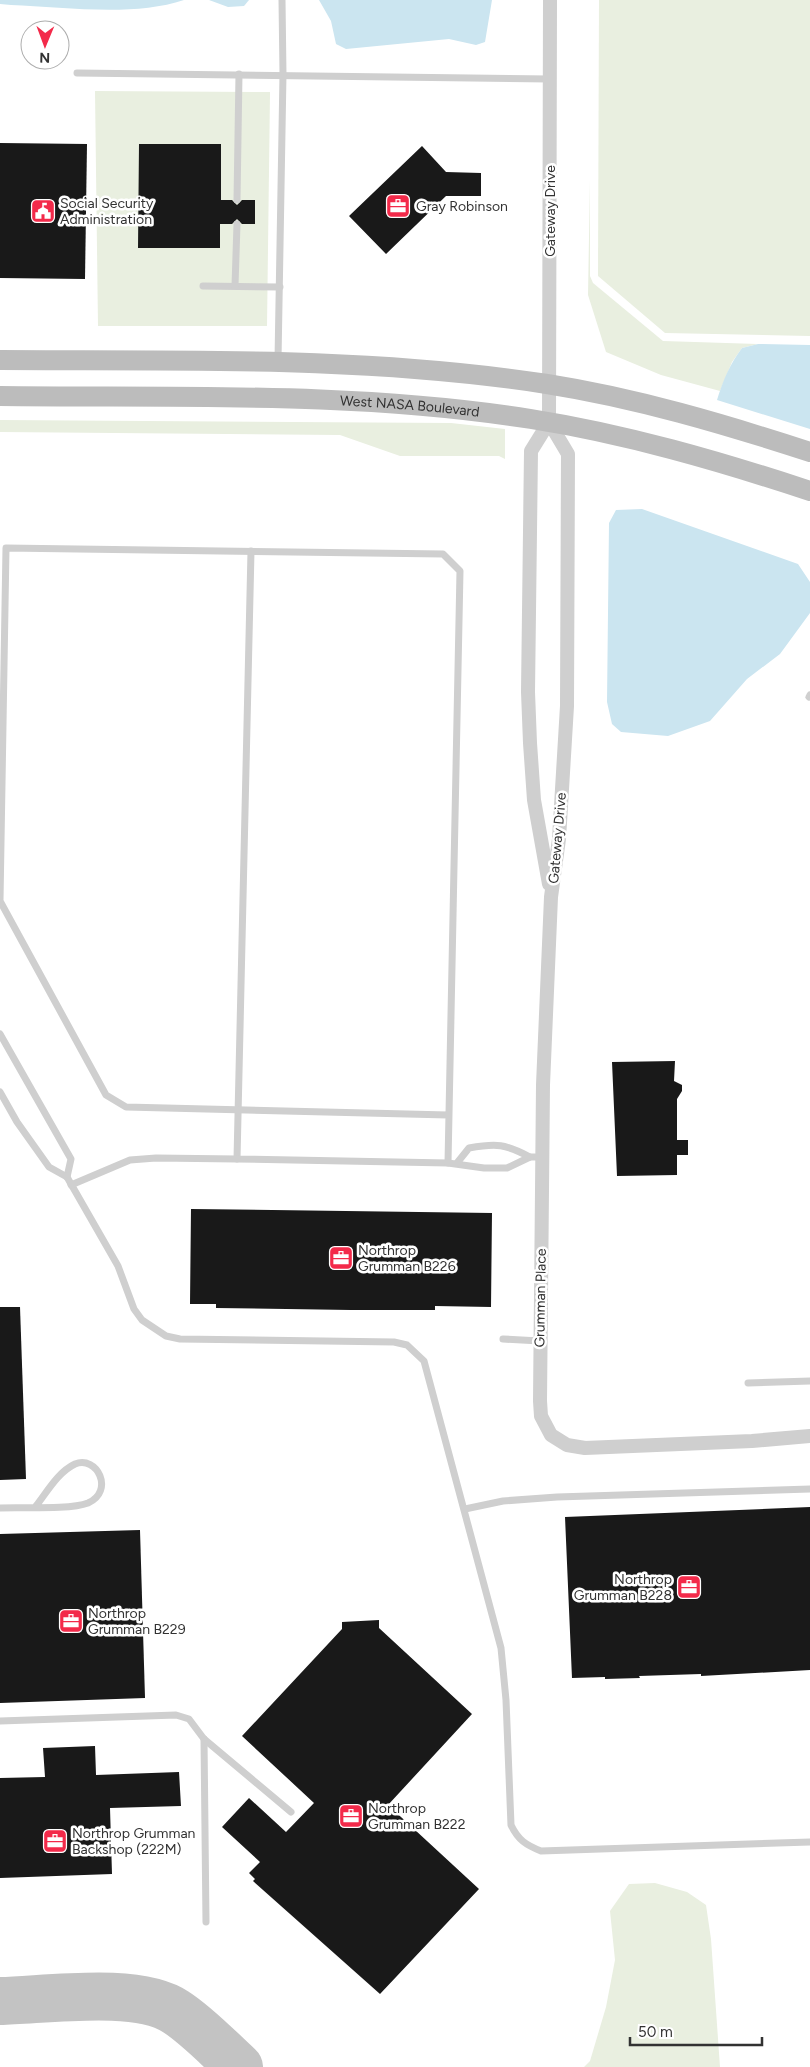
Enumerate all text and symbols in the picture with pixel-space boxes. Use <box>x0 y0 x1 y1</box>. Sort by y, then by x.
north arrow <box>20 20 70 70</box>
text: N <box>39 49 50 66</box>
street label: Gateway Drive <box>542 165 559 257</box>
office icon: Gray Robinson <box>385 193 411 219</box>
place label: Social Security Administration <box>60 195 154 228</box>
public building icon: Social Security Administration <box>30 198 56 224</box>
place label: Gray Robinson <box>416 198 508 215</box>
street label: West NASA Boulevard <box>340 392 480 421</box>
street label: Gateway Drive <box>545 791 570 884</box>
place label: Northrop Grumman B226 <box>358 1242 456 1275</box>
office icon: Northrop Grumman B226 <box>328 1245 354 1271</box>
street label: Grumman Place <box>531 1248 550 1348</box>
place label: Northrop Grumman B228 <box>574 1571 672 1604</box>
office icon: Northrop Grumman B228 <box>676 1574 702 1600</box>
place label: Northrop Grumman B229 <box>88 1605 186 1638</box>
office icon: Northrop Grumman B229 <box>58 1608 84 1634</box>
place label: Northrop Grumman B222 <box>368 1800 465 1833</box>
office icon: Northrop Grumman B222 <box>338 1803 364 1829</box>
place label: Northrop Grumman Backshop (222M) <box>72 1825 196 1858</box>
office icon: Northrop Grumman Backshop (222M) <box>42 1828 68 1854</box>
scale bar <box>630 2014 762 2046</box>
text: 50 m <box>638 2023 673 2041</box>

